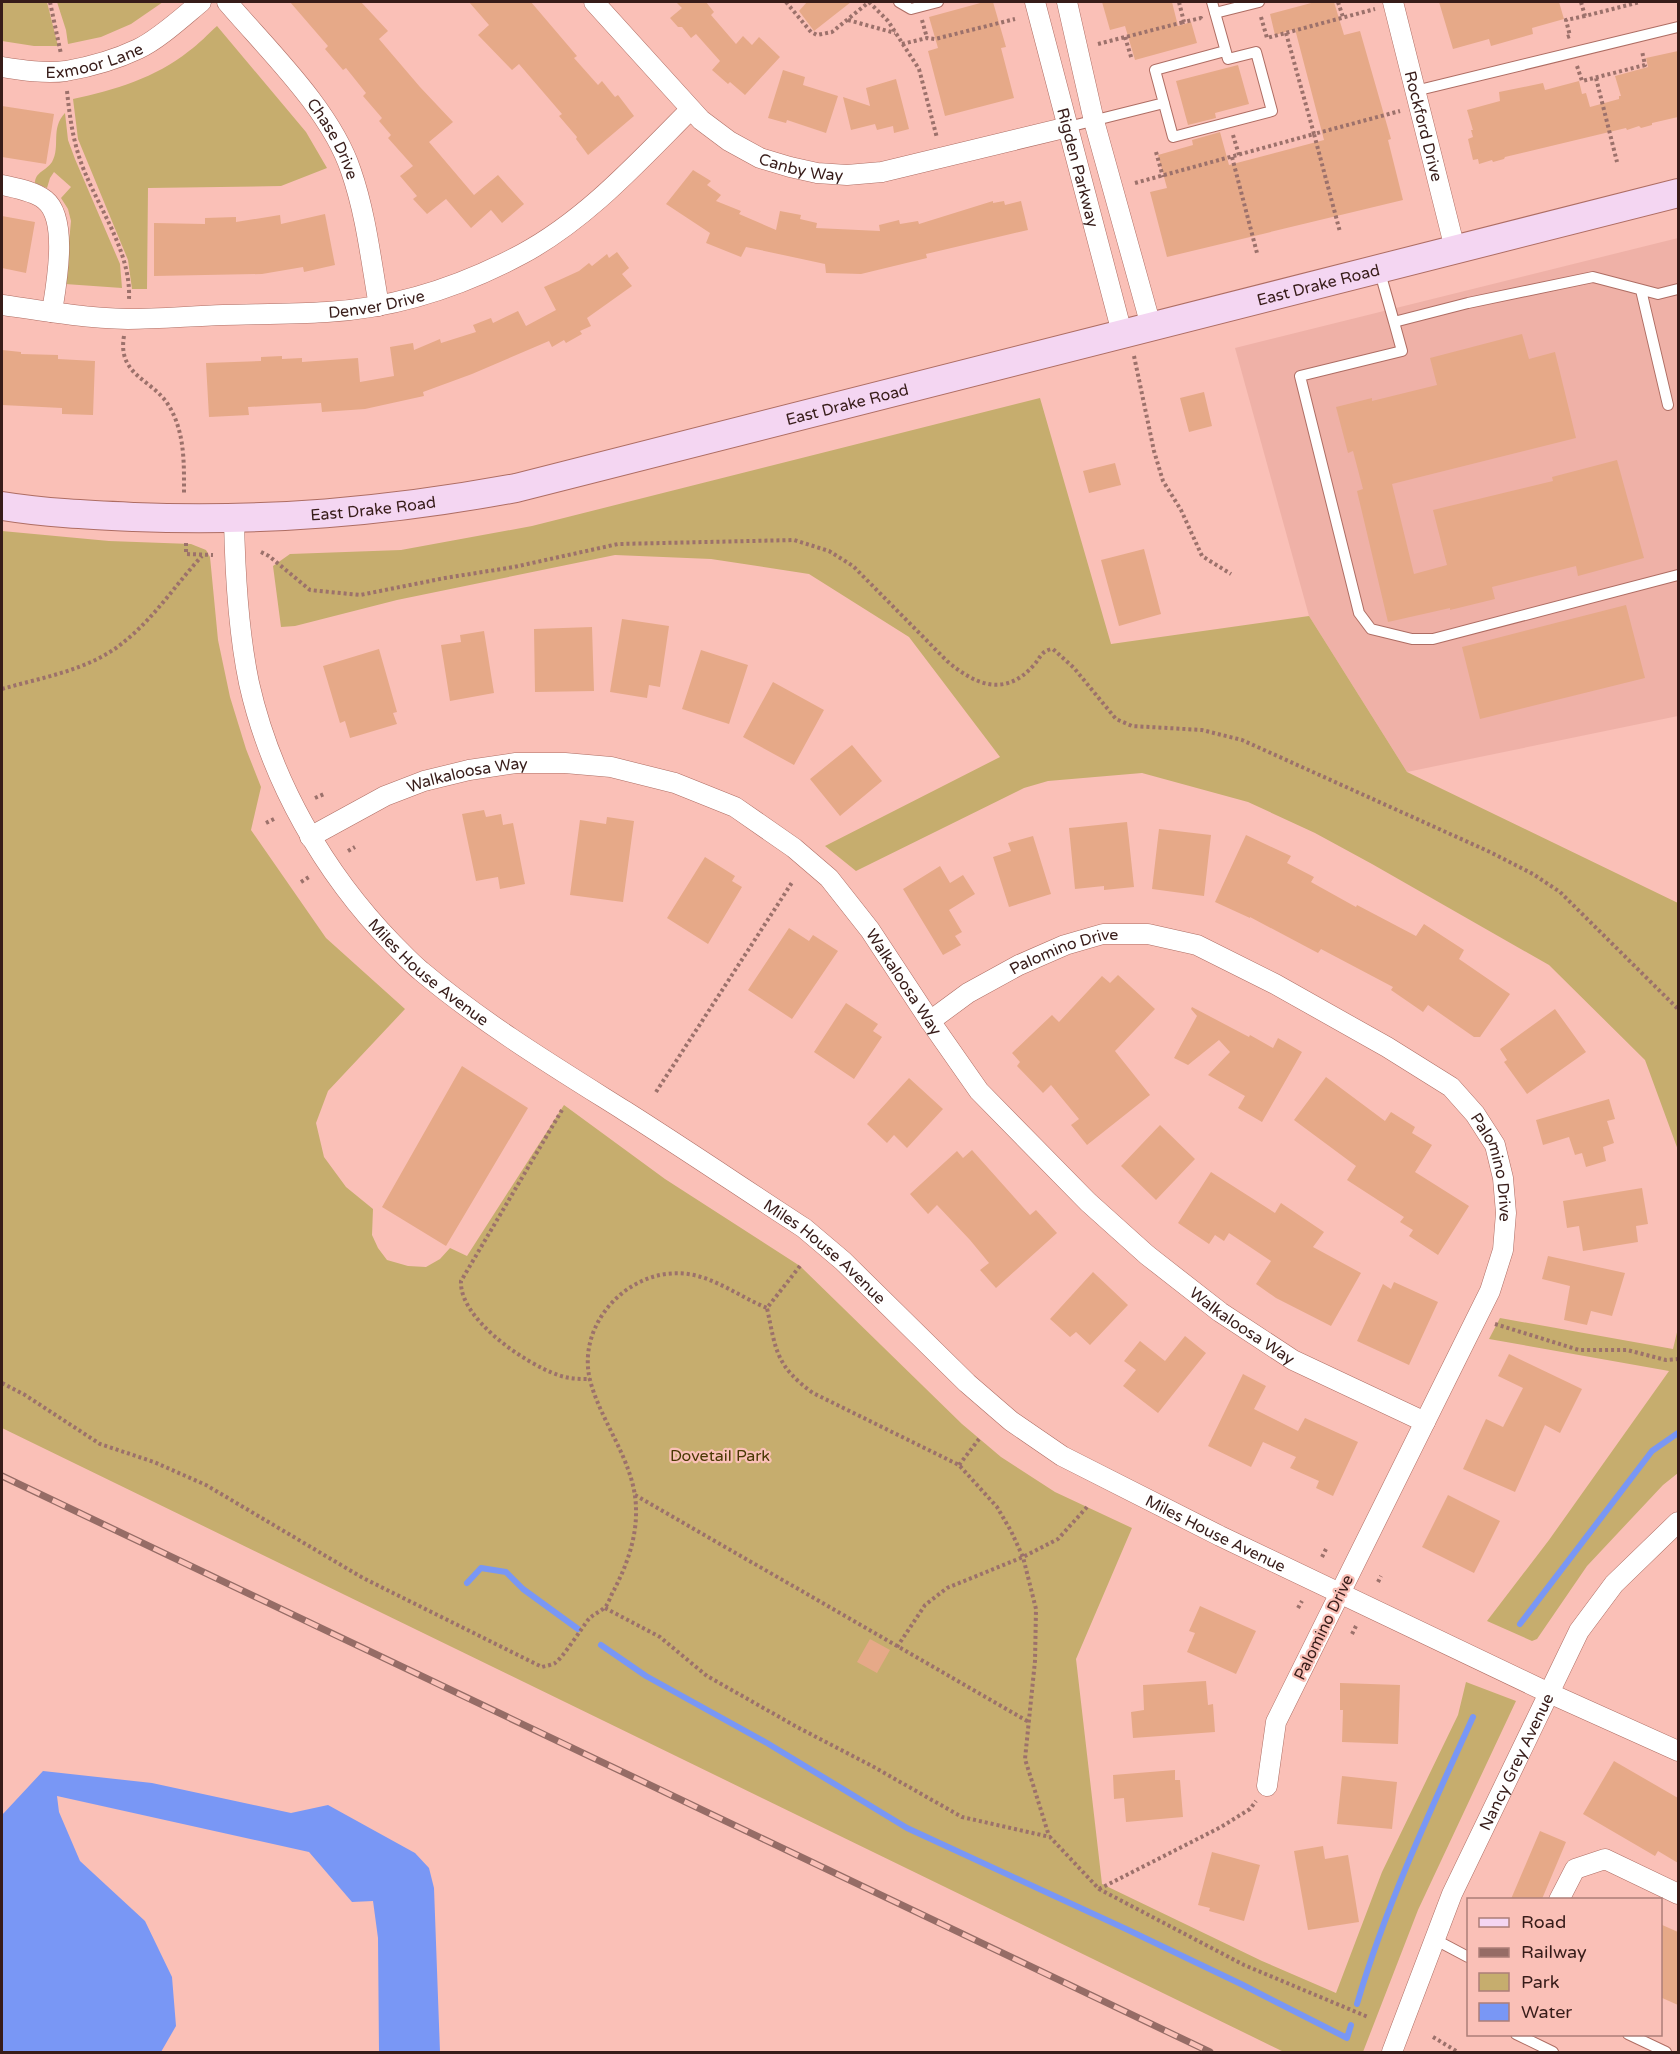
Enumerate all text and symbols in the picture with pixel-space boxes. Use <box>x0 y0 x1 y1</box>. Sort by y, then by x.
street label: Exmoor Lane <box>45 39 147 83</box>
street label: Rockford Drive <box>1400 69 1447 184</box>
street label: Chase Drive <box>302 94 362 182</box>
street label: Rigden Parkway <box>1052 106 1103 230</box>
street label: Canby Way <box>756 149 844 186</box>
street label: East Drake Road <box>1255 260 1382 311</box>
street label: Denver Drive <box>328 286 427 323</box>
street label: East Drake Road <box>784 380 911 430</box>
street label: East Drake Road <box>310 492 437 525</box>
street label: Walkaloosa Way <box>404 754 528 798</box>
street label: Miles House Avenue <box>363 915 492 1031</box>
street label: Walkaloosa Way <box>861 925 946 1040</box>
street label: Palomino Drive <box>1006 925 1118 979</box>
street label: Palomino Drive <box>1466 1109 1515 1223</box>
street label: Miles House Avenue <box>760 1195 890 1309</box>
street label: Walkaloosa Way <box>1185 1283 1299 1370</box>
park label: Dovetail Park <box>670 1446 770 1466</box>
street label: Miles House Avenue <box>1142 1491 1289 1577</box>
street label: Palomino Drive <box>1290 1571 1358 1683</box>
street label: Nancy Grey Avenue <box>1475 1690 1558 1834</box>
legend <box>1467 1898 1662 2036</box>
text: Road <box>1521 1911 1566 1933</box>
text: Railway <box>1521 1941 1587 1963</box>
text: Park <box>1521 1971 1560 1993</box>
text: Water <box>1521 2001 1572 2023</box>

